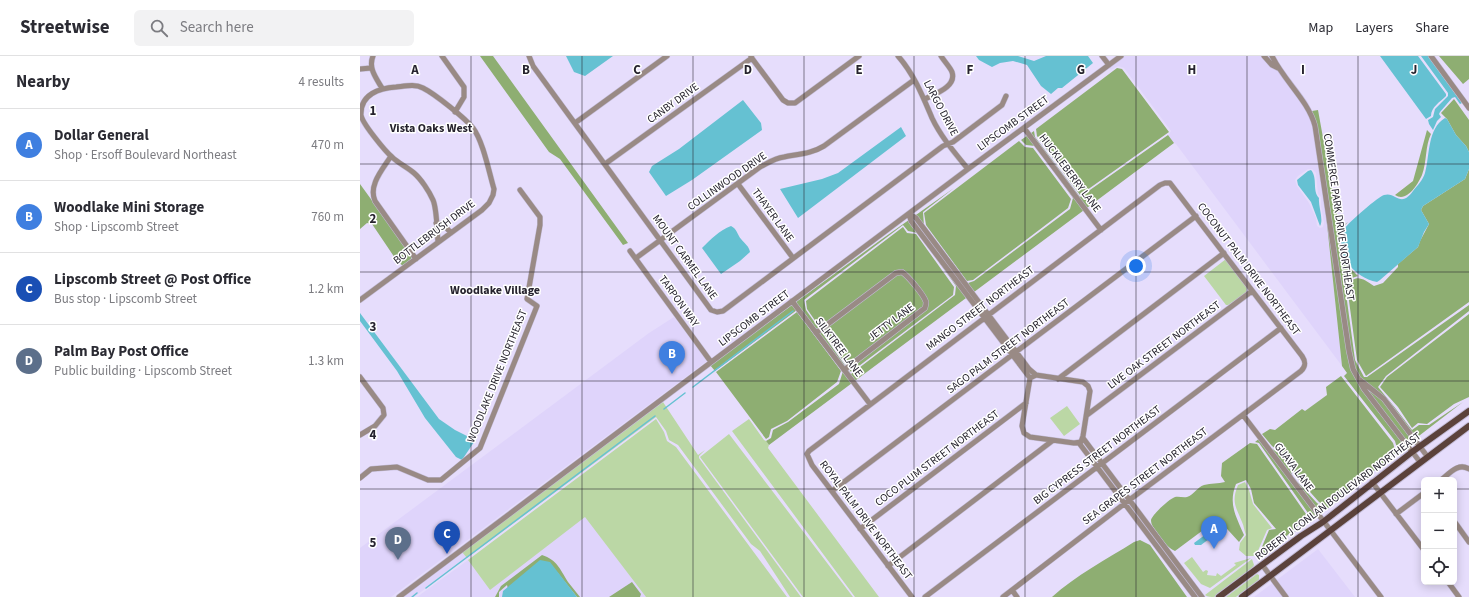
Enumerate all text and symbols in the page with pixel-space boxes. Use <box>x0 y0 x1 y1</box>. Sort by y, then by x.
search box <box>134 10 414 46</box>
text: Streetwise <box>20 14 110 41</box>
icon: search <box>148 17 170 39</box>
text: Search here <box>180 17 254 38</box>
text: Map <box>1308 18 1333 38</box>
text: Layers <box>1355 18 1393 38</box>
text: Share <box>1415 18 1449 38</box>
text: A <box>410 61 419 79</box>
text: B <box>522 61 530 79</box>
text: C <box>633 61 641 79</box>
text: D <box>744 61 752 79</box>
text: E <box>855 61 863 79</box>
text: F <box>967 61 974 79</box>
text: G <box>1077 61 1085 79</box>
text: H <box>1188 61 1196 79</box>
text: I <box>1301 61 1305 79</box>
text: J <box>1411 61 1417 79</box>
text: Nearby <box>16 70 70 94</box>
text: 4 results <box>299 73 344 91</box>
street label: LARGO DRIVE <box>920 77 962 139</box>
street label: CANBY DRIVE <box>644 79 702 127</box>
street label: LIPSCOMB STREET <box>974 92 1052 154</box>
text: 1 <box>370 102 377 120</box>
district label: Vista Oaks West <box>389 120 473 137</box>
text: Dollar General <box>54 125 149 146</box>
street label: HUCKLEBERRY LANE <box>1036 131 1105 215</box>
street label: COMMERCE PARK DRIVE NORTHEAST <box>1320 132 1358 302</box>
text: A <box>25 136 33 154</box>
text: 470 m <box>311 136 344 154</box>
text: Shop · Ersoff Boulevard Northeast <box>54 146 237 164</box>
street label: COLLINWOOD DRIVE <box>684 148 770 214</box>
street label: THAYER LANE <box>749 185 798 245</box>
street label: BOTTLEBRUSH DRIVE <box>390 196 478 268</box>
text: Woodlake Mini Storage <box>54 197 204 218</box>
street label: COCONUT PALM DRIVE NORTHEAST <box>1194 200 1304 339</box>
text: B <box>25 208 33 226</box>
text: 760 m <box>311 208 344 226</box>
text: 2 <box>370 210 377 228</box>
street label: MOUNT CARMEL LANE <box>649 211 721 303</box>
text: Shop · Lipscomb Street <box>54 218 179 236</box>
your location <box>1126 256 1146 276</box>
street label: MANGO STREET NORTHEAST <box>923 262 1037 354</box>
text: Lipscomb Street @ Post Office <box>54 269 251 290</box>
street label: TARPON WAY <box>655 272 703 330</box>
text: C <box>25 280 33 298</box>
text: 1.2 km <box>308 280 344 298</box>
district label: Woodlake Village <box>450 282 540 299</box>
street label: LIPSCOMB STREET <box>715 286 793 350</box>
text: Bus stop · Lipscomb Street <box>54 290 197 308</box>
street label: SAGO PALM STREET NORTHEAST <box>944 295 1072 397</box>
street label: LIVE OAK STREET NORTHEAST <box>1104 297 1224 393</box>
street label: JETTY LANE <box>865 300 917 344</box>
street label: WOODLAKE DRIVE NORTHEAST <box>463 307 531 445</box>
street label: SILKTREE LANE <box>812 314 866 380</box>
text: 3 <box>370 318 377 336</box>
text: Palm Bay Post Office <box>54 341 189 362</box>
pin: B <box>659 341 685 374</box>
text: D <box>25 352 33 370</box>
text: 1.3 km <box>308 352 344 370</box>
text: Public building · Lipscomb Street <box>54 362 232 380</box>
street label: BIG CYPRESS STREET NORTHEAST <box>1030 402 1164 508</box>
street label: COCO PLUM STREET NORTHEAST <box>872 406 1002 510</box>
street label: SEA GRAPES STREET NORTHEAST <box>1079 424 1211 528</box>
text: 4 <box>370 426 377 444</box>
street label: ROBERT J CONLAN BOULEVARD NORTHEAST <box>1252 429 1424 563</box>
street label: GUAVA LANE <box>1271 440 1317 495</box>
street label: ROYAL PALM DRIVE NORTHEAST <box>816 457 916 583</box>
map controls <box>1421 477 1457 585</box>
button: + <box>1421 477 1457 513</box>
button: − <box>1421 513 1457 549</box>
pin: A <box>1201 516 1227 549</box>
pin: C <box>434 521 460 554</box>
pin: D <box>385 527 411 560</box>
text: 5 <box>370 534 377 552</box>
button: locate <box>1421 549 1457 585</box>

